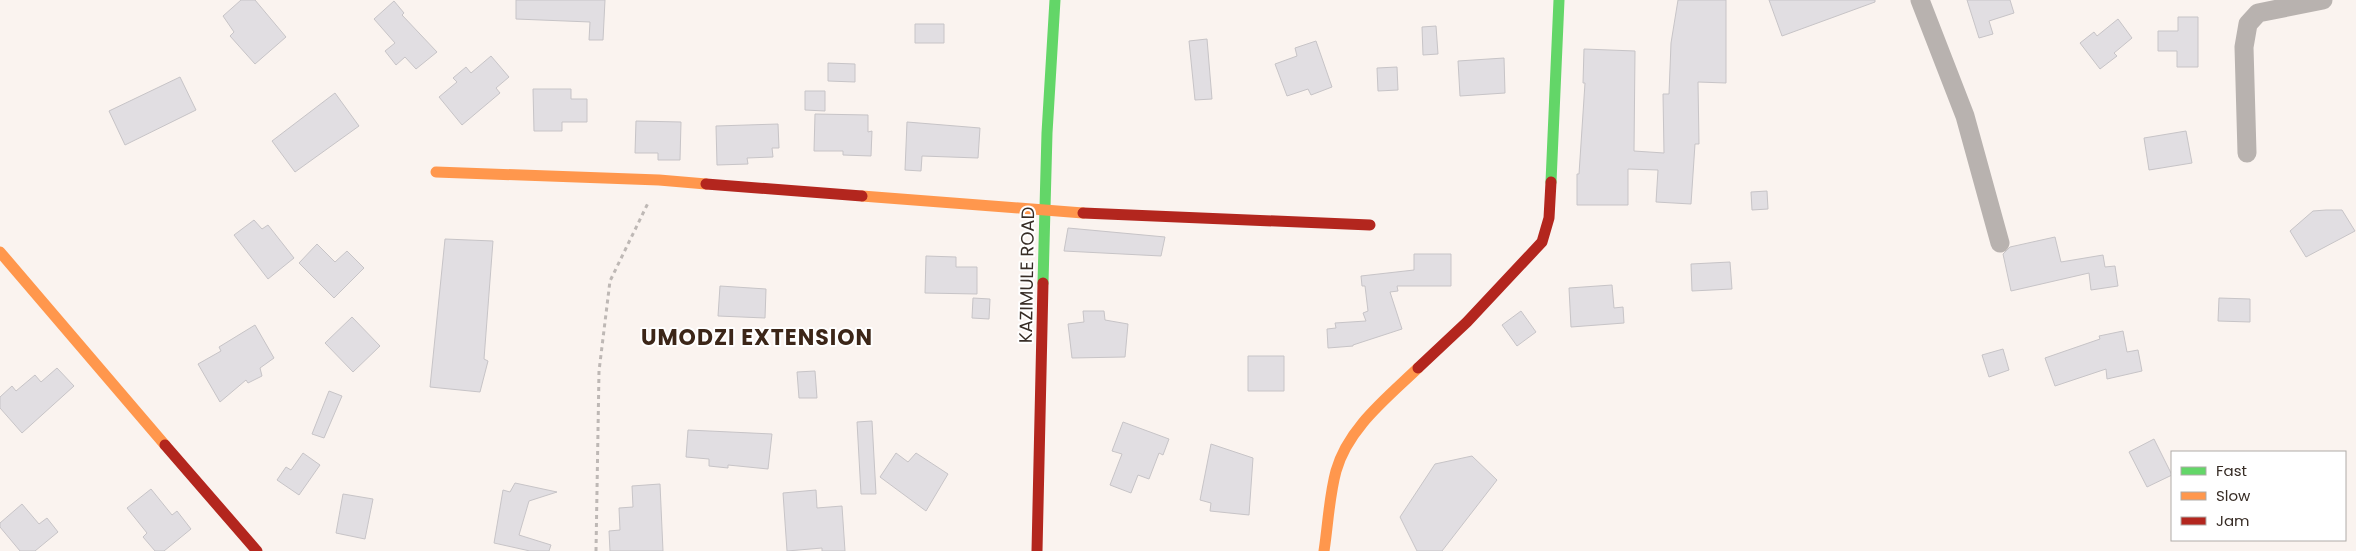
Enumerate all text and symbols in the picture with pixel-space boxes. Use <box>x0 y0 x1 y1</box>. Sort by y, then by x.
street label: KAZIMULE ROAD <box>1013 207 1040 343</box>
district label: UMODZI EXTENSION <box>641 322 873 353</box>
legend <box>2171 451 2346 541</box>
text: Fast <box>2216 460 2247 481</box>
text: Slow <box>2216 485 2251 506</box>
text: Jam <box>2216 510 2250 531</box>

